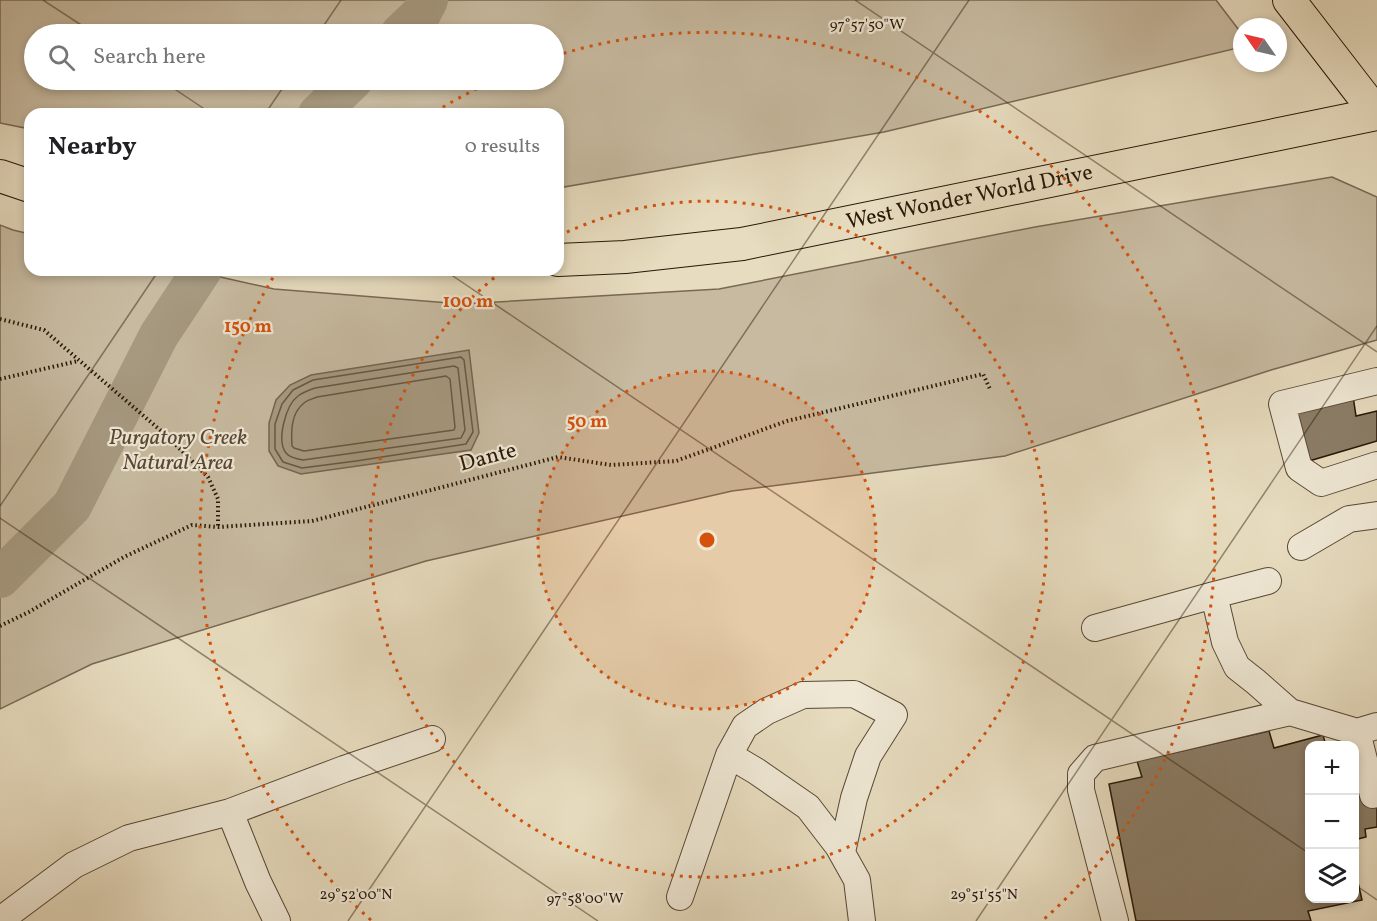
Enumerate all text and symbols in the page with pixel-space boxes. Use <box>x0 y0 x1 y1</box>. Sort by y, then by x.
text: 97°57'50"W <box>830 15 904 36</box>
north arrow <box>1233 18 1287 72</box>
search box <box>24 24 564 90</box>
icon: search <box>45 41 78 74</box>
text: Search here <box>93 42 206 73</box>
text: Nearby <box>48 129 137 165</box>
text: 0 results <box>465 133 540 161</box>
street label: West Wonder World Drive <box>843 157 1096 238</box>
text: 100 m <box>443 290 493 315</box>
text: 150 m <box>224 315 272 340</box>
text: 50 m <box>567 410 607 435</box>
park label: Purgatory Creek Natural Area <box>109 423 247 479</box>
street label: Dante <box>456 436 520 480</box>
centre of rings <box>697 530 717 550</box>
map controls <box>1305 741 1359 903</box>
button: + <box>1305 741 1359 795</box>
button: − <box>1305 795 1359 849</box>
button: layers <box>1305 849 1359 903</box>
text: 29°52'00"N <box>320 885 392 906</box>
text: 29°51'55"N <box>950 885 1018 906</box>
text: 97°58'00"W <box>546 889 624 910</box>

